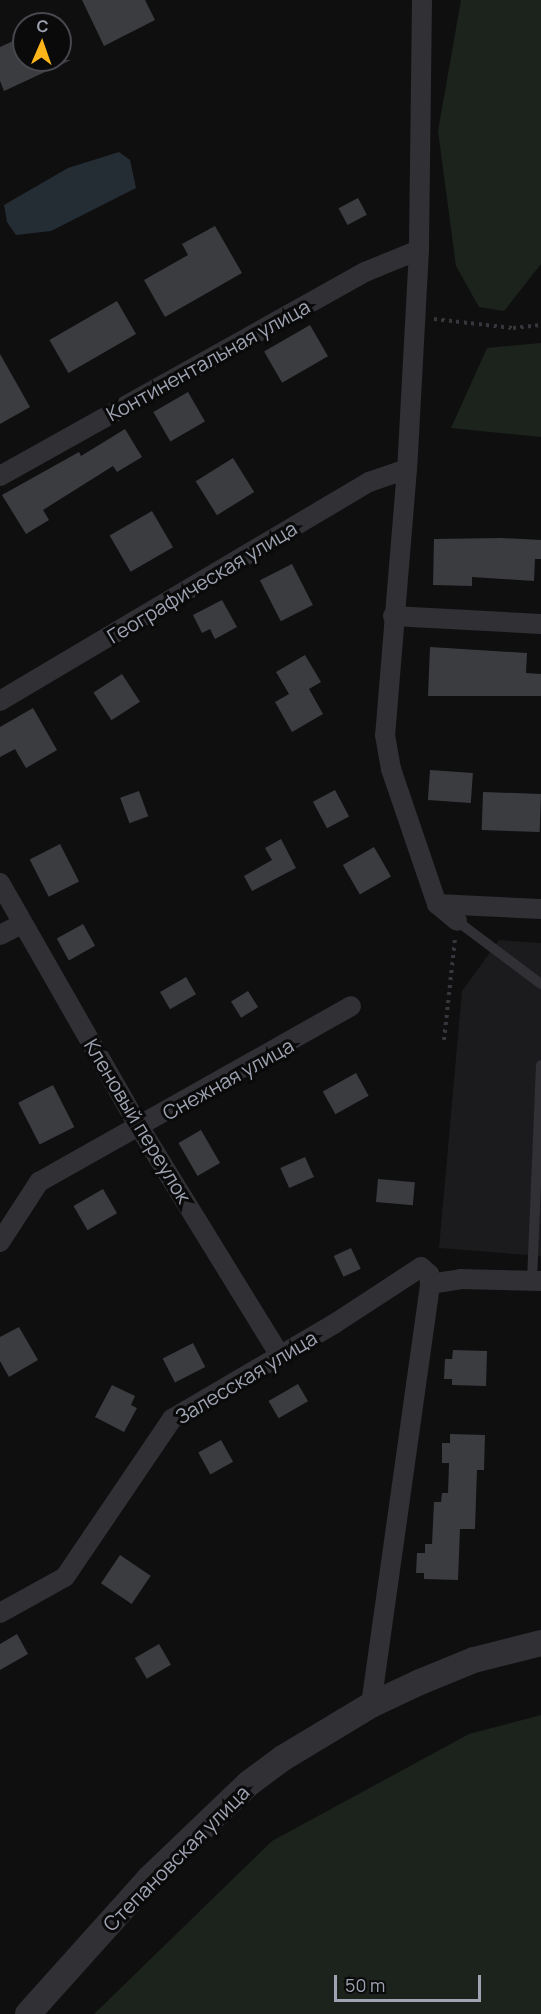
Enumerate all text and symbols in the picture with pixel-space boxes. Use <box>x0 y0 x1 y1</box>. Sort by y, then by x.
north arrow <box>12 12 72 72</box>
text: С <box>36 15 49 37</box>
street label: Континентальная улица <box>102 294 314 426</box>
street label: Географическая улица <box>103 516 301 648</box>
street label: Снежная улица <box>158 1033 298 1125</box>
street label: Кленовый переулок <box>80 1035 196 1207</box>
street label: Залесская улица <box>171 1325 321 1429</box>
street label: Степановская улица <box>98 1780 254 1936</box>
scale bar <box>337 1963 484 2001</box>
text: 50 m <box>345 1973 385 1997</box>

